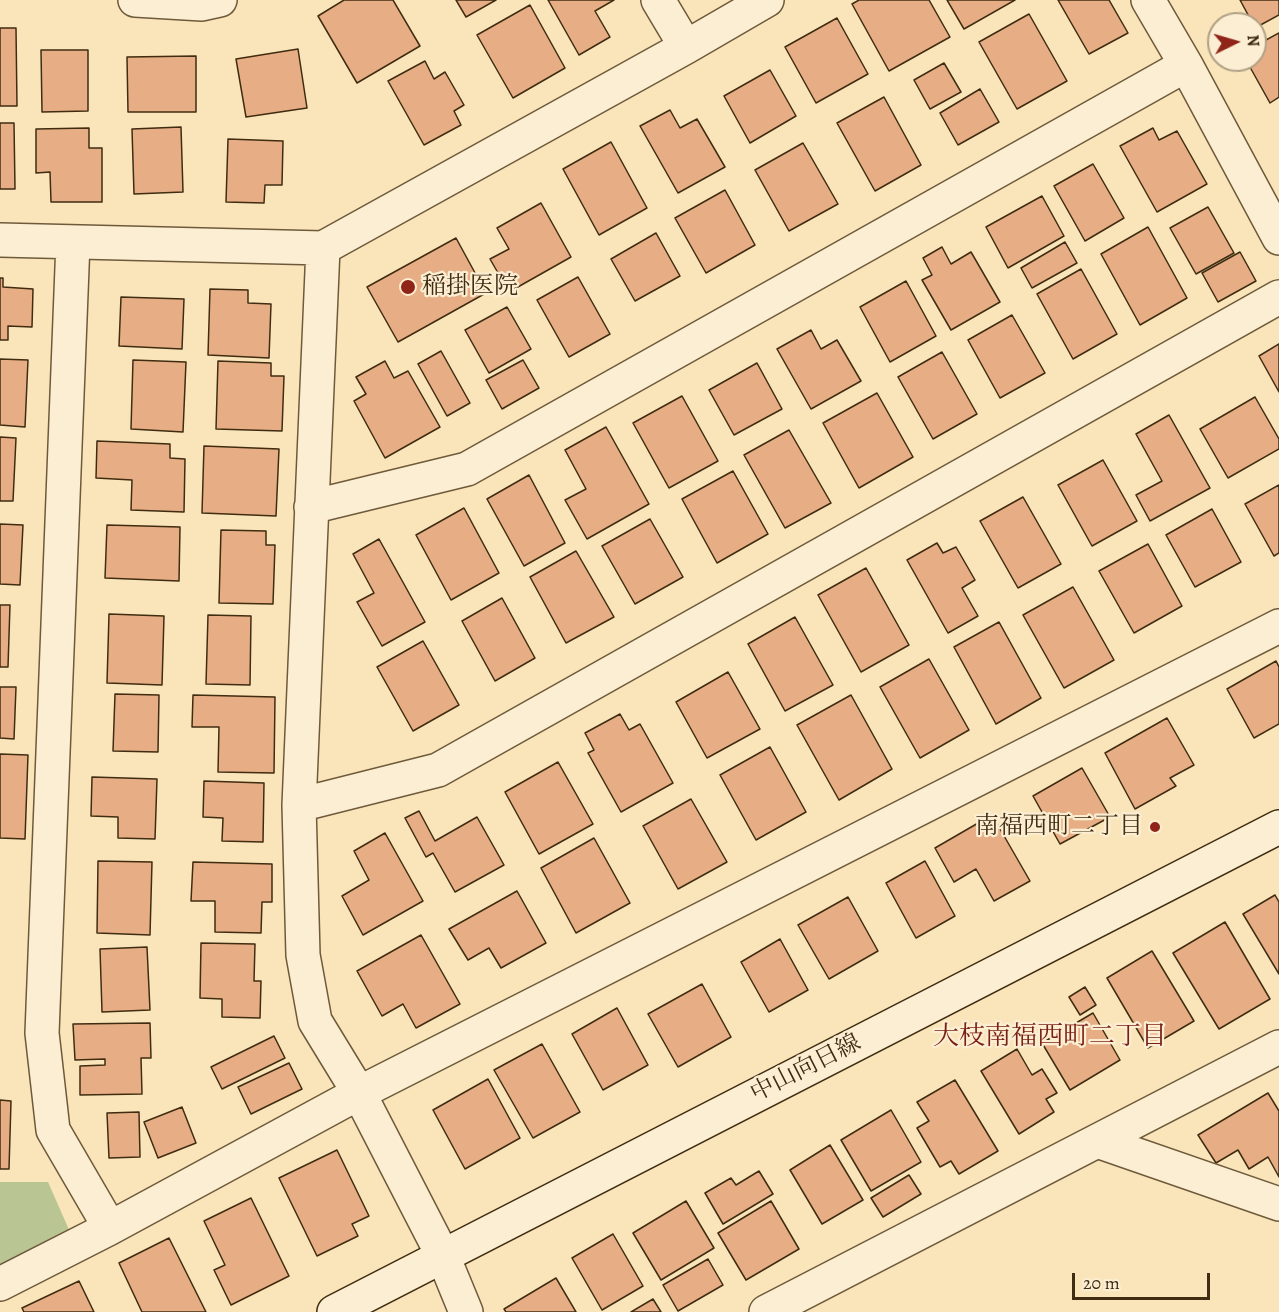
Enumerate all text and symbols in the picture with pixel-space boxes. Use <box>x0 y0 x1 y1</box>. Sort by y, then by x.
north arrow <box>1207 12 1267 72</box>
text: N <box>1241 34 1264 47</box>
place label: 稲掛医院 <box>422 273 518 301</box>
marker: 稲掛医院 <box>399 278 417 296</box>
place label: 南福西町二丁目 <box>975 813 1143 841</box>
marker: 南福西町二丁目 <box>1148 820 1162 834</box>
district label: 大枝南福西町二丁目 <box>933 1022 1167 1054</box>
street label: 中山向日線 <box>746 1029 866 1109</box>
scale bar <box>1075 1261 1213 1299</box>
text: 20 m <box>1083 1271 1120 1295</box>

